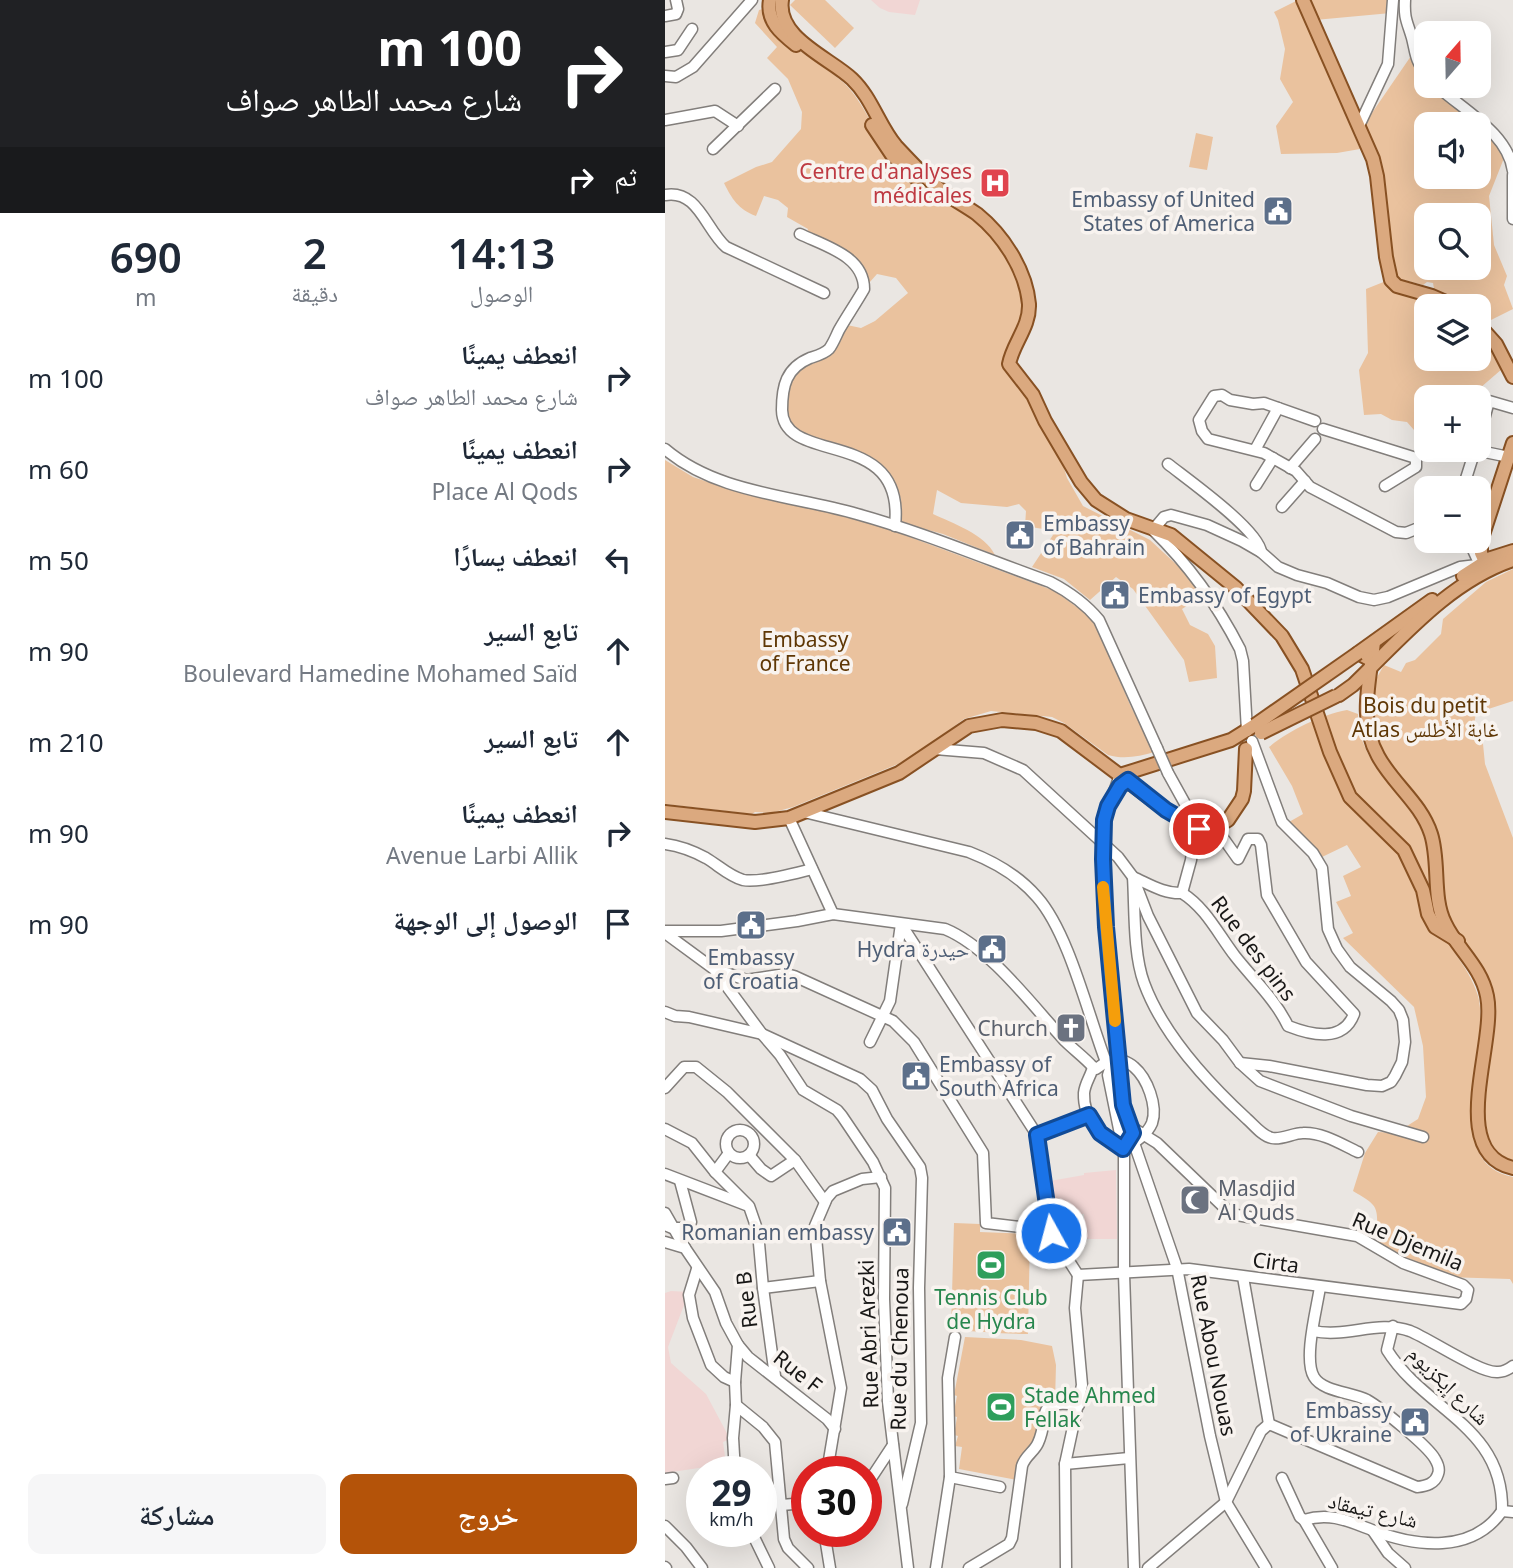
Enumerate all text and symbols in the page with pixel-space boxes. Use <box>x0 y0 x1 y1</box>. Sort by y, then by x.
text: 100 m <box>377 14 522 80</box>
north arrow <box>1414 21 1491 98</box>
map controls <box>1414 21 1491 553</box>
icon: right <box>546 28 637 119</box>
text: شارع محمد الطاهر صواف <box>225 77 522 120</box>
button: sound <box>1414 112 1491 189</box>
place label: Centre d'analyses médicales <box>799 157 972 209</box>
text: ثم <box>614 158 637 194</box>
icon: right <box>562 161 600 199</box>
hospital icon: Centre d'analyses médicales <box>978 166 1012 200</box>
place label: Embassy of United States of America <box>1071 185 1255 237</box>
public building icon: Embassy of United States of America <box>1261 194 1295 228</box>
button: search <box>1414 203 1491 280</box>
text: 2 <box>303 224 327 281</box>
text: 14:13 <box>448 224 555 281</box>
text: 690 <box>110 228 182 285</box>
text: دقيقة <box>291 277 338 309</box>
text: الوصول <box>470 277 533 309</box>
text: m <box>135 281 156 313</box>
button: layers <box>1414 294 1491 371</box>
text: انعطف يمينًا <box>461 336 578 372</box>
icon: right <box>599 359 637 397</box>
text: 100 m <box>28 360 104 396</box>
text: شارع محمد الطاهر صواف <box>365 380 578 412</box>
button: + <box>1414 385 1491 462</box>
text: انعطف يمينًا <box>461 431 578 467</box>
icon: right <box>599 450 637 488</box>
text: 60 m <box>28 451 89 487</box>
text: Place Al Qods <box>432 475 578 507</box>
button: − <box>1414 476 1491 553</box>
place label: Embassy of Bahrain <box>1043 509 1145 561</box>
public building icon: Embassy of Bahrain <box>1003 518 1037 552</box>
text: انعطف يسارًا <box>453 538 578 574</box>
icon: left <box>599 541 637 579</box>
text: 50 m <box>28 542 89 578</box>
public building icon: Embassy of Egypt <box>1098 578 1132 612</box>
place label: Embassy of Egypt <box>1138 581 1312 609</box>
text: تابع السير <box>485 613 578 649</box>
park label: Embassy of France <box>759 625 851 677</box>
icon: ahead <box>599 632 637 670</box>
text: 90 m <box>28 633 89 669</box>
text: Boulevard Hamedine Mohamed Saïd <box>183 657 578 689</box>
park label: Bois du petit Atlas غابة الأطلس <box>1352 691 1499 743</box>
text: تابع السير <box>485 720 578 756</box>
icon: ahead <box>599 723 637 761</box>
text: 210 m <box>28 724 104 760</box>
text: انعطف يمينًا <box>461 795 578 831</box>
pin <box>1169 799 1229 859</box>
icon: arrive <box>1180 810 1218 848</box>
icon: right <box>599 814 637 852</box>
text: 90 m <box>28 815 89 851</box>
text: Avenue Larbi Allik <box>386 839 578 871</box>
street label: Rue des pins <box>1205 890 1303 1006</box>
text: الوصول إلى الوجهة <box>394 902 578 938</box>
icon: arrive <box>599 905 637 943</box>
text: 90 m <box>28 906 89 942</box>
public building icon: Embassy of Croatia <box>734 908 768 942</box>
public building icon: Hydra حيدرة <box>975 932 1009 966</box>
place label: Hydra حيدرة <box>857 935 969 963</box>
place label: Embassy of Croatia <box>703 943 799 995</box>
church icon: Church <box>1054 1011 1088 1045</box>
place label: Church <box>977 1014 1048 1042</box>
place label: Embassy of South Africa <box>939 1050 1059 1102</box>
public building icon: Embassy of South Africa <box>899 1059 933 1093</box>
place label: Masdjid Al Quds <box>1218 1174 1296 1226</box>
mosque icon: Masdjid Al Quds <box>1178 1183 1212 1217</box>
position arrow <box>1014 1196 1088 1270</box>
street label: Rue Djemila <box>1348 1205 1468 1277</box>
public building icon: Romanian embassy <box>880 1215 914 1249</box>
place label: Romanian embassy <box>681 1218 874 1246</box>
street label: Cirta <box>1251 1245 1301 1279</box>
sports icon: Tennis Club de Hydra <box>974 1248 1008 1282</box>
street label: Rue Abri Arezki <box>851 1259 885 1409</box>
street label: Rue du Chenoua <box>884 1267 914 1431</box>
street label: Rue B <box>729 1270 763 1330</box>
street label: Rue Abou Nouas <box>1185 1272 1243 1438</box>
place label: Tennis Club de Hydra <box>934 1283 1048 1335</box>
street label: شارع إيكزيوم <box>1402 1339 1496 1432</box>
street label: Rue F <box>768 1343 828 1399</box>
place label: Stade Ahmed Fellak <box>1024 1381 1156 1433</box>
sports icon: Stade Ahmed Fellak <box>984 1390 1018 1424</box>
place label: Embassy of Ukraine <box>1290 1396 1392 1448</box>
public building icon: Embassy of Ukraine <box>1398 1405 1432 1439</box>
speed limit sign: 30 <box>791 1456 882 1547</box>
text: 29 <box>711 1469 752 1516</box>
button: مشاركة <box>28 1474 326 1554</box>
button: خروج <box>340 1474 637 1554</box>
street label: شارع تيمقاد <box>1326 1486 1420 1534</box>
text: km/h <box>709 1507 754 1531</box>

